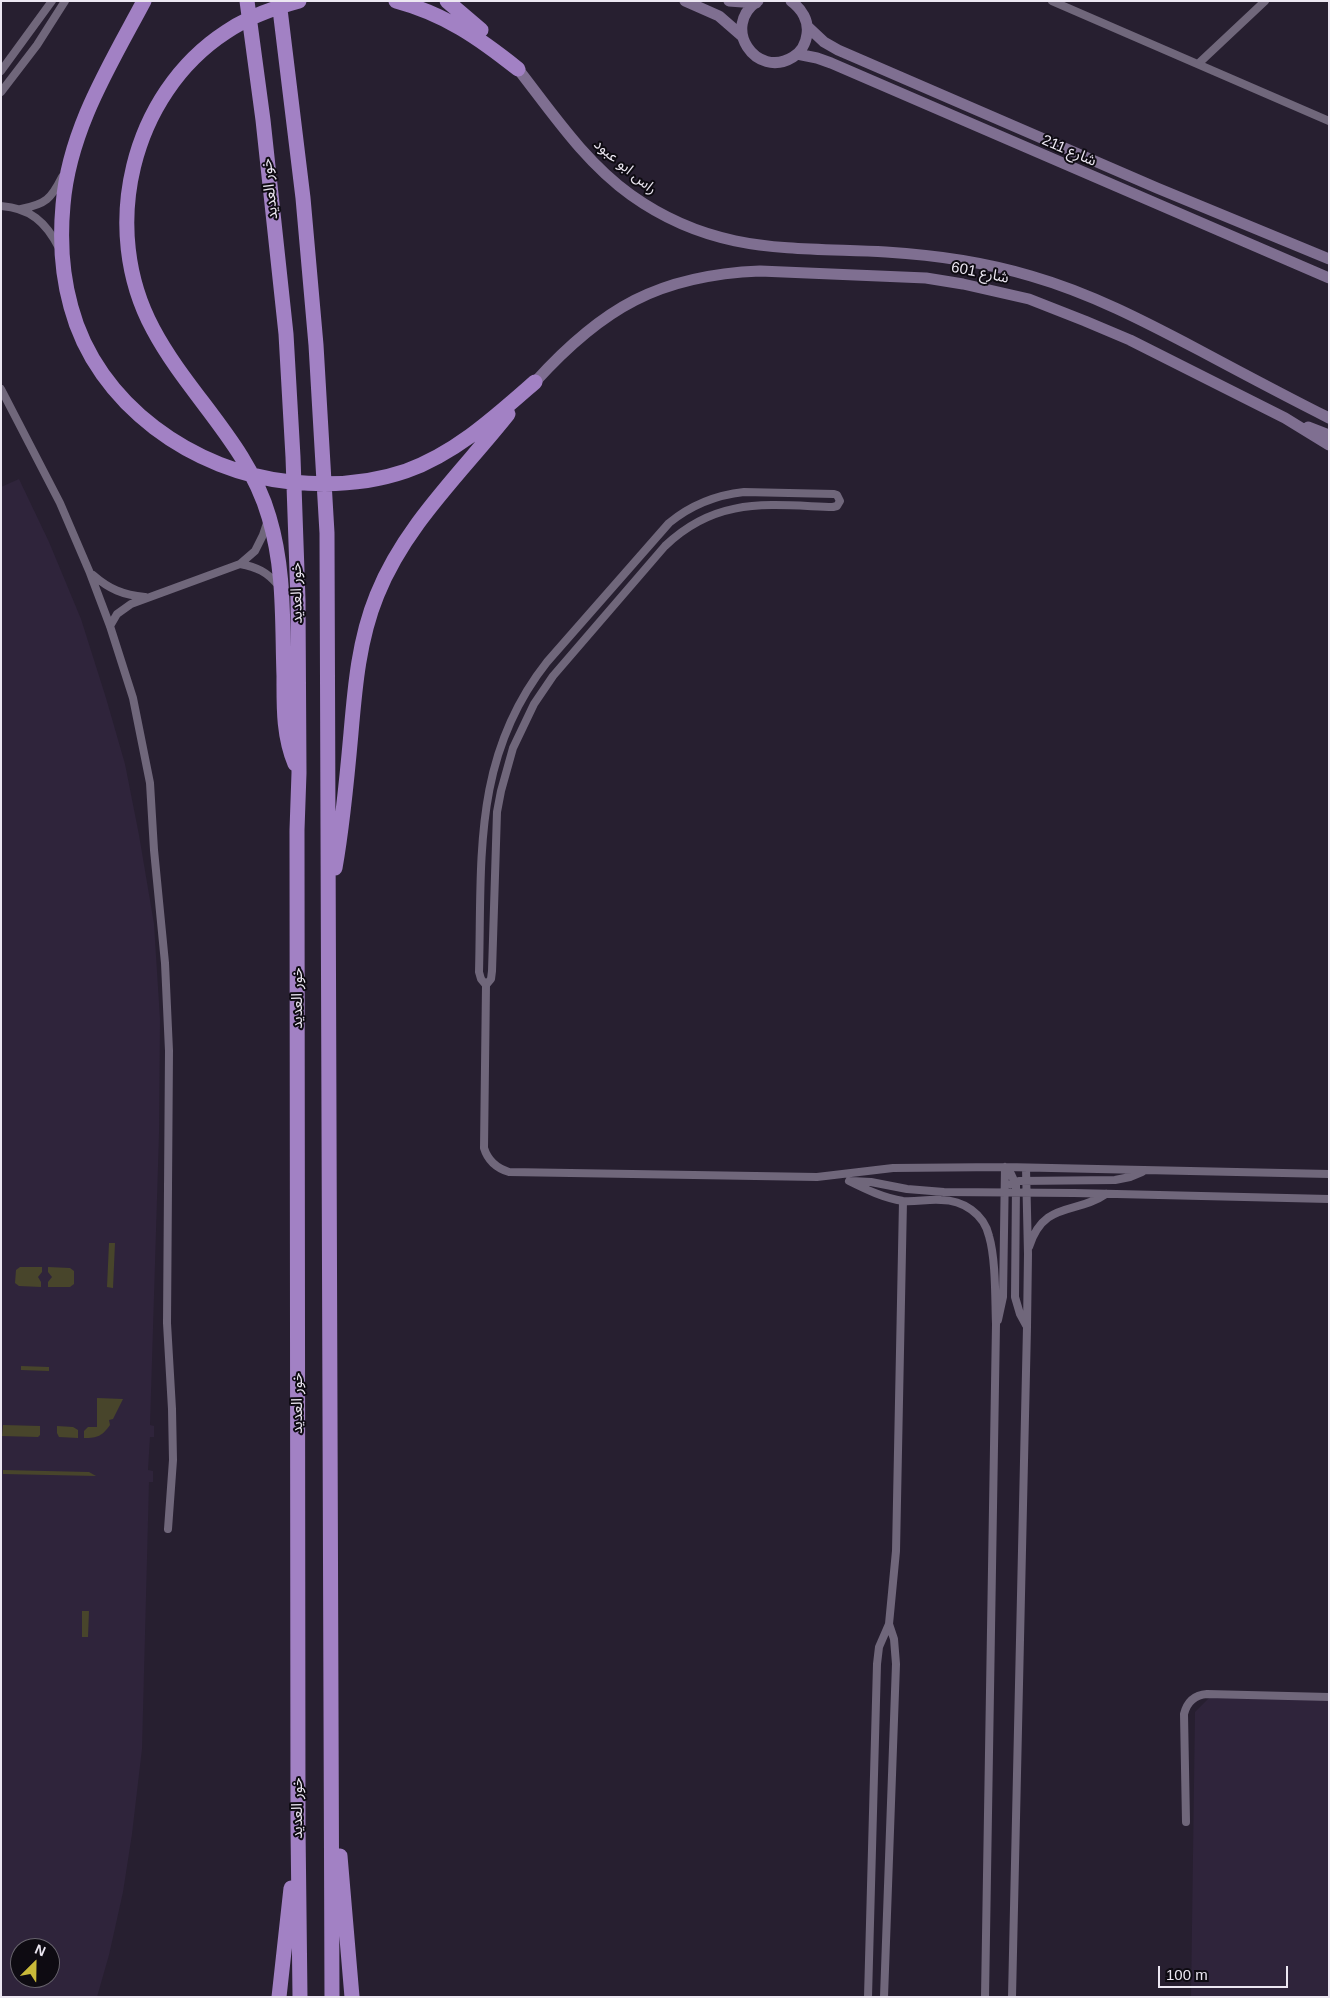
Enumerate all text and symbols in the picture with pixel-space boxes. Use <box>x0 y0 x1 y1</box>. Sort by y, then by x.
street label: شارع 211 <box>1039 132 1099 170</box>
street label: راس ابو عبود <box>590 135 660 199</box>
street label: خور العديد <box>258 158 282 220</box>
street label: شارع 601 <box>950 259 1010 287</box>
street label: خور العديد <box>287 562 307 624</box>
street label: خور العديد <box>289 967 307 1029</box>
street label: خور العديد <box>289 1372 307 1434</box>
street label: خور العديد <box>289 1777 307 1839</box>
north arrow <box>10 1938 60 1988</box>
text: N <box>33 1941 48 1959</box>
scale bar <box>1160 1956 1290 1988</box>
text: 100 m <box>1166 1966 1208 1983</box>

